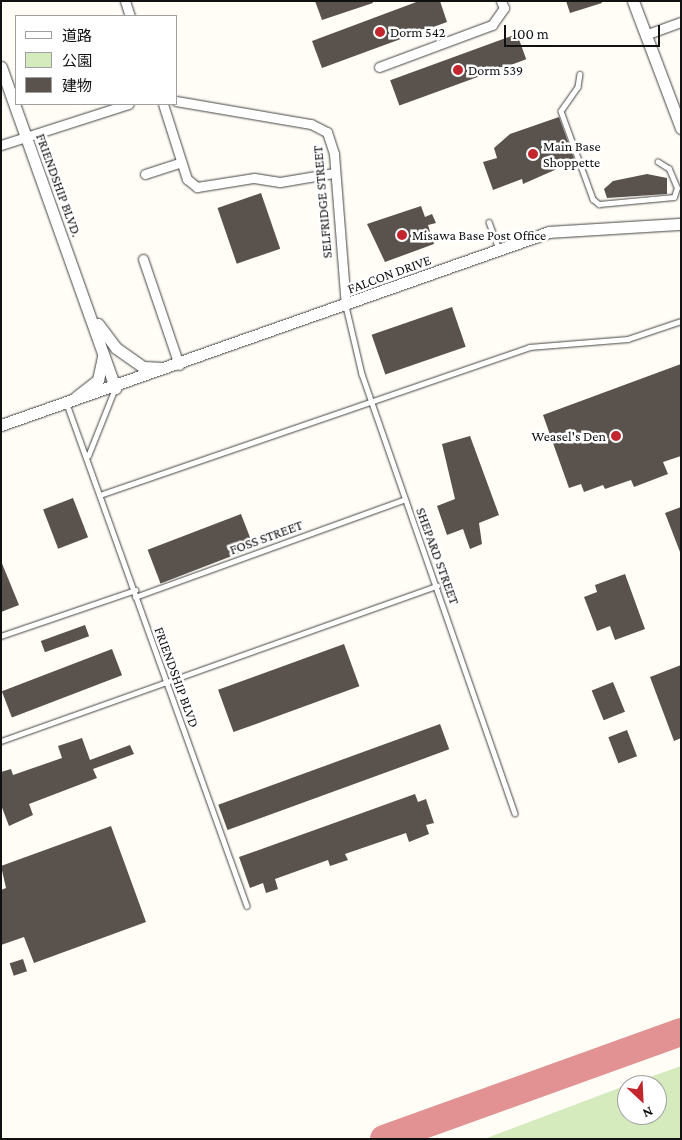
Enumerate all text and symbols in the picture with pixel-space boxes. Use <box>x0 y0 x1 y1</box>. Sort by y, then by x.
legend <box>15 15 178 105</box>
scale bar <box>507 15 663 47</box>
place label: Dorm 542 <box>390 24 445 40</box>
marker: Dorm 542 <box>374 26 386 38</box>
text: 100 m <box>512 26 549 42</box>
text: 道路 <box>62 28 92 44</box>
text: 公園 <box>62 53 92 69</box>
place label: Dorm 539 <box>468 62 523 78</box>
marker: Dorm 539 <box>452 64 464 76</box>
text: 建物 <box>62 78 92 94</box>
street label: FRIENDSHIP BLVD. <box>32 131 86 239</box>
place label: Main Base Shoppette <box>543 138 601 170</box>
street label: SELFRIDGE STREET <box>309 145 335 259</box>
marker: Main Base Shoppette <box>527 148 539 160</box>
place label: Misawa Base Post Office <box>412 227 546 243</box>
marker: Misawa Base Post Office <box>396 229 408 241</box>
street label: FALCON DRIVE <box>345 251 433 297</box>
place label: Weasel's Den <box>531 428 606 444</box>
marker: Weasel's Den <box>610 430 622 442</box>
street label: SHEPARD STREET <box>413 505 463 607</box>
street label: FOSS STREET <box>227 516 305 558</box>
street label: FRIENDSHIP BLVD <box>151 624 203 730</box>
north arrow <box>617 1075 667 1125</box>
text: N <box>640 1103 656 1122</box>

